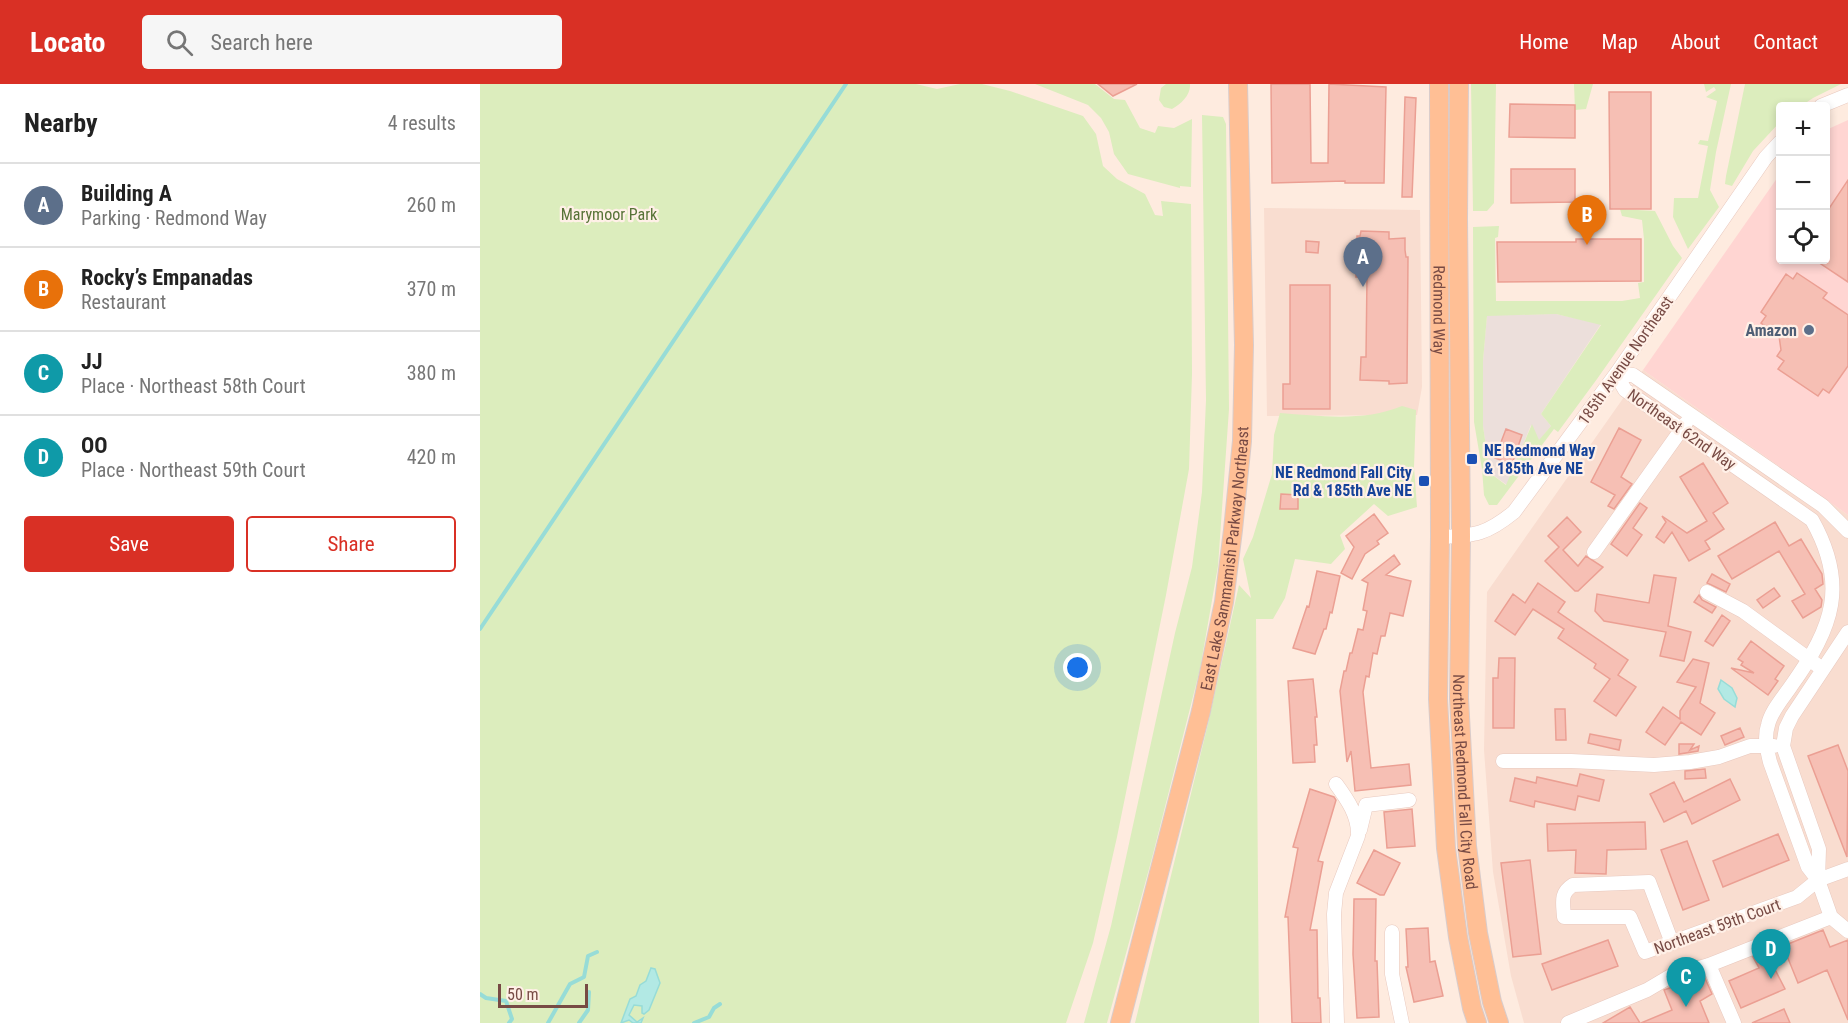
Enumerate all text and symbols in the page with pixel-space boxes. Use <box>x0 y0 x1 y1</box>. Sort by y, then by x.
search box <box>142 15 562 69</box>
text: Locato <box>30 26 106 59</box>
icon: search <box>163 26 196 59</box>
text: Search here <box>211 30 313 55</box>
text: Home <box>1519 30 1569 54</box>
text: Map <box>1602 30 1638 54</box>
text: About <box>1671 30 1720 54</box>
text: Contact <box>1753 30 1818 54</box>
map controls <box>1776 102 1830 264</box>
button: + <box>1776 102 1830 156</box>
text: Nearby <box>24 108 98 138</box>
text: 4 results <box>388 111 456 135</box>
button: − <box>1776 156 1830 210</box>
text: Building A <box>81 181 172 206</box>
text: A <box>38 193 49 217</box>
text: 260 m <box>407 193 456 217</box>
pin: B <box>1568 196 1606 245</box>
park label: Marymoor Park <box>561 205 658 224</box>
text: Parking · Redmond Way <box>81 206 267 230</box>
button: locate <box>1776 210 1830 264</box>
pin: A <box>1344 238 1382 287</box>
text: Rocky’s Empanadas <box>81 265 253 290</box>
street label: Redmond Way <box>1429 265 1449 355</box>
text: B <box>38 277 49 301</box>
text: 370 m <box>407 277 456 301</box>
text: Restaurant <box>81 290 166 314</box>
street label: 185th Avenue Northeast <box>1574 292 1677 428</box>
place label: Amazon <box>1745 321 1797 340</box>
marker: Amazon <box>1802 323 1816 337</box>
text: JJ <box>81 349 103 374</box>
text: C <box>38 361 49 385</box>
text: 380 m <box>407 361 456 385</box>
text: Place · Northeast 58th Court <box>81 374 306 398</box>
street label: Northeast 62nd Way <box>1624 385 1740 474</box>
street label: East Lake Sammamish Parkway Northeast <box>1197 426 1252 692</box>
text: OO <box>81 433 108 458</box>
place label: NE Redmond Way & 185th Ave NE <box>1484 441 1595 478</box>
text: D <box>38 445 49 469</box>
text: 420 m <box>407 445 456 469</box>
marker: NE Redmond Way & 185th Ave NE <box>1465 452 1479 466</box>
text: Place · Northeast 59th Court <box>81 458 306 482</box>
place label: NE Redmond Fall City Rd & 185th Ave NE <box>1275 463 1412 500</box>
marker: NE Redmond Fall City Rd & 185th Ave NE <box>1417 474 1431 488</box>
button: Save <box>24 516 234 572</box>
button: Share <box>246 516 456 572</box>
your location <box>1063 653 1092 682</box>
street label: Northeast Redmond Fall City Road <box>1449 674 1481 891</box>
street label: Northeast 59th Court <box>1651 895 1783 958</box>
pin: D <box>1752 930 1790 979</box>
pin: C <box>1666 958 1706 1007</box>
scale bar <box>498 981 588 1008</box>
text: 50 m <box>507 985 539 1004</box>

